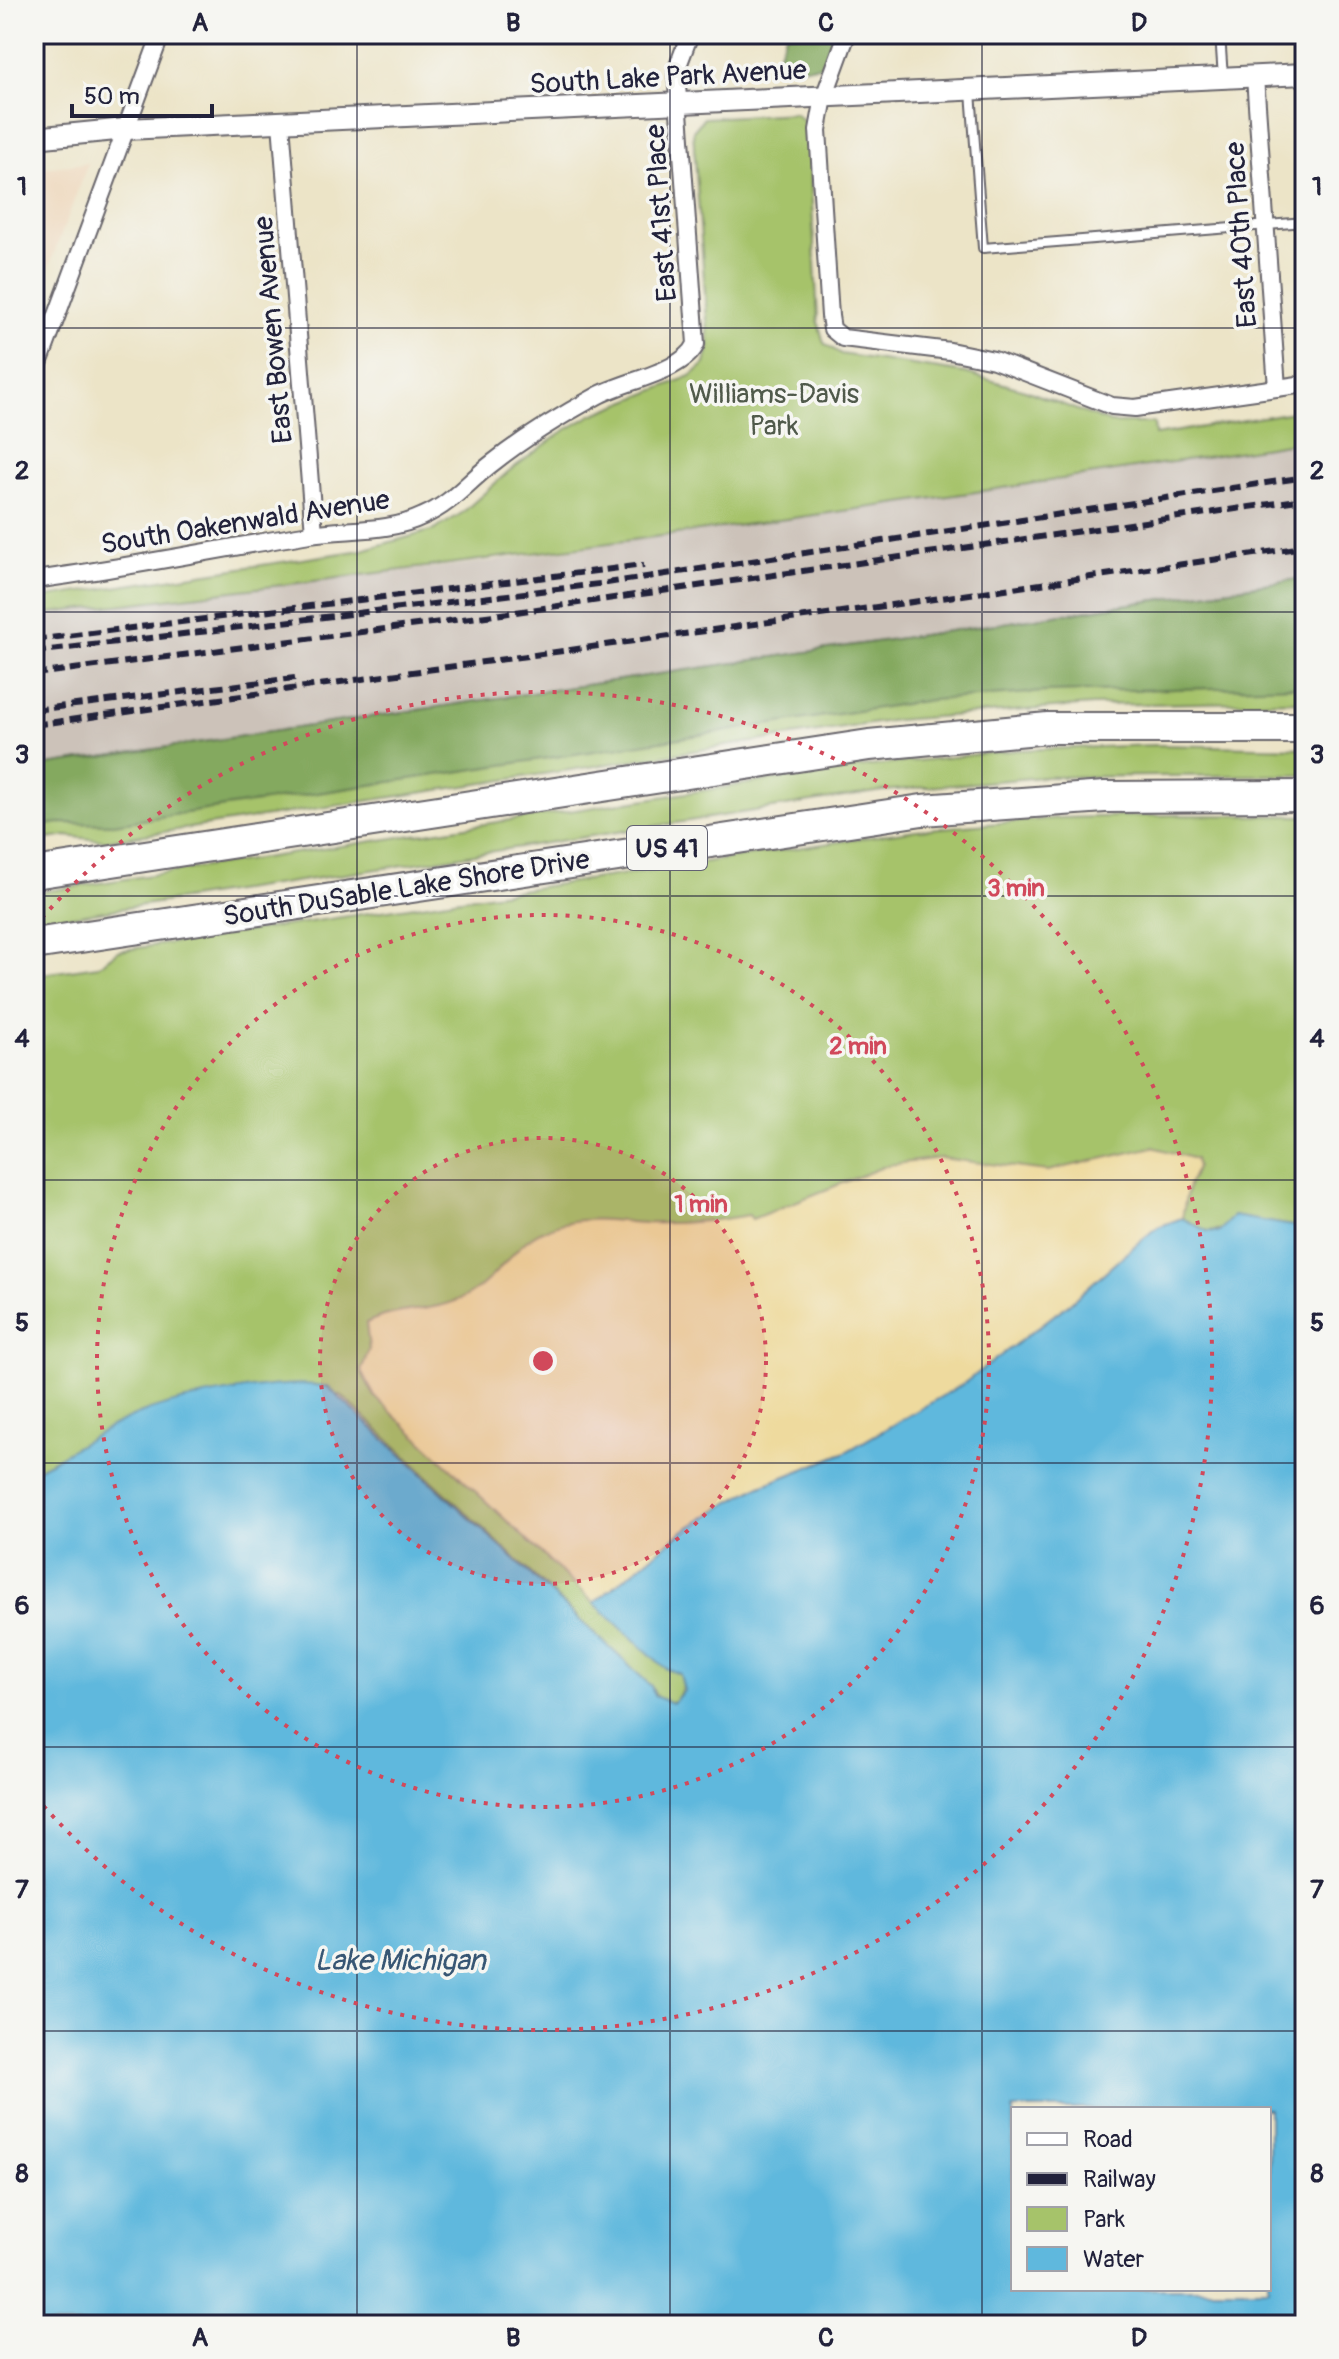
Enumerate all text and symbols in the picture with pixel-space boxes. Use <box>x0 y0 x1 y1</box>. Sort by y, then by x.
text: A <box>192 7 209 39</box>
text: B <box>506 7 520 39</box>
text: C <box>818 7 834 39</box>
text: D <box>1131 7 1147 39</box>
street label: South Lake Park Avenue <box>529 53 808 102</box>
scale bar <box>72 68 212 118</box>
text: 50 m <box>84 82 140 111</box>
street label: East 41st Place <box>638 123 685 303</box>
street label: East 40th Place <box>1218 140 1265 329</box>
text: 1 <box>17 171 27 203</box>
text: 1 <box>1312 171 1322 203</box>
street label: East Bowen Avenue <box>246 214 301 445</box>
park label: Williams-Davis Park <box>689 377 859 444</box>
text: 2 <box>15 455 29 487</box>
text: 2 <box>1310 455 1324 487</box>
street label: South Oakenwald Avenue <box>98 482 392 563</box>
text: 3 <box>15 739 29 771</box>
text: 3 <box>1310 739 1324 771</box>
road number: US 41 <box>627 826 707 870</box>
street label: South DuSable Lake Shore Drive <box>220 842 592 935</box>
text: 3 min <box>987 874 1045 903</box>
text: 4 <box>14 1023 30 1055</box>
text: 4 <box>1309 1023 1325 1055</box>
text: 2 min <box>829 1032 887 1061</box>
text: 1 min <box>674 1190 728 1219</box>
text: 5 <box>15 1307 29 1339</box>
text: 5 <box>1310 1307 1324 1339</box>
centre of rings <box>529 1347 557 1375</box>
text: 6 <box>14 1590 30 1622</box>
text: 6 <box>1309 1590 1325 1622</box>
text: 7 <box>15 1874 29 1906</box>
text: 7 <box>1310 1874 1324 1906</box>
water label: Lake Michigan <box>314 1942 488 1979</box>
legend <box>1011 2107 1271 2291</box>
text: Road <box>1083 2125 1133 2154</box>
text: 8 <box>15 2158 29 2190</box>
text: 8 <box>1310 2158 1324 2190</box>
text: Railway <box>1083 2165 1156 2194</box>
text: Park <box>1083 2205 1125 2234</box>
text: Water <box>1083 2245 1144 2274</box>
text: A <box>192 2322 209 2354</box>
text: B <box>506 2322 520 2354</box>
text: C <box>818 2322 834 2354</box>
text: D <box>1131 2322 1147 2354</box>

